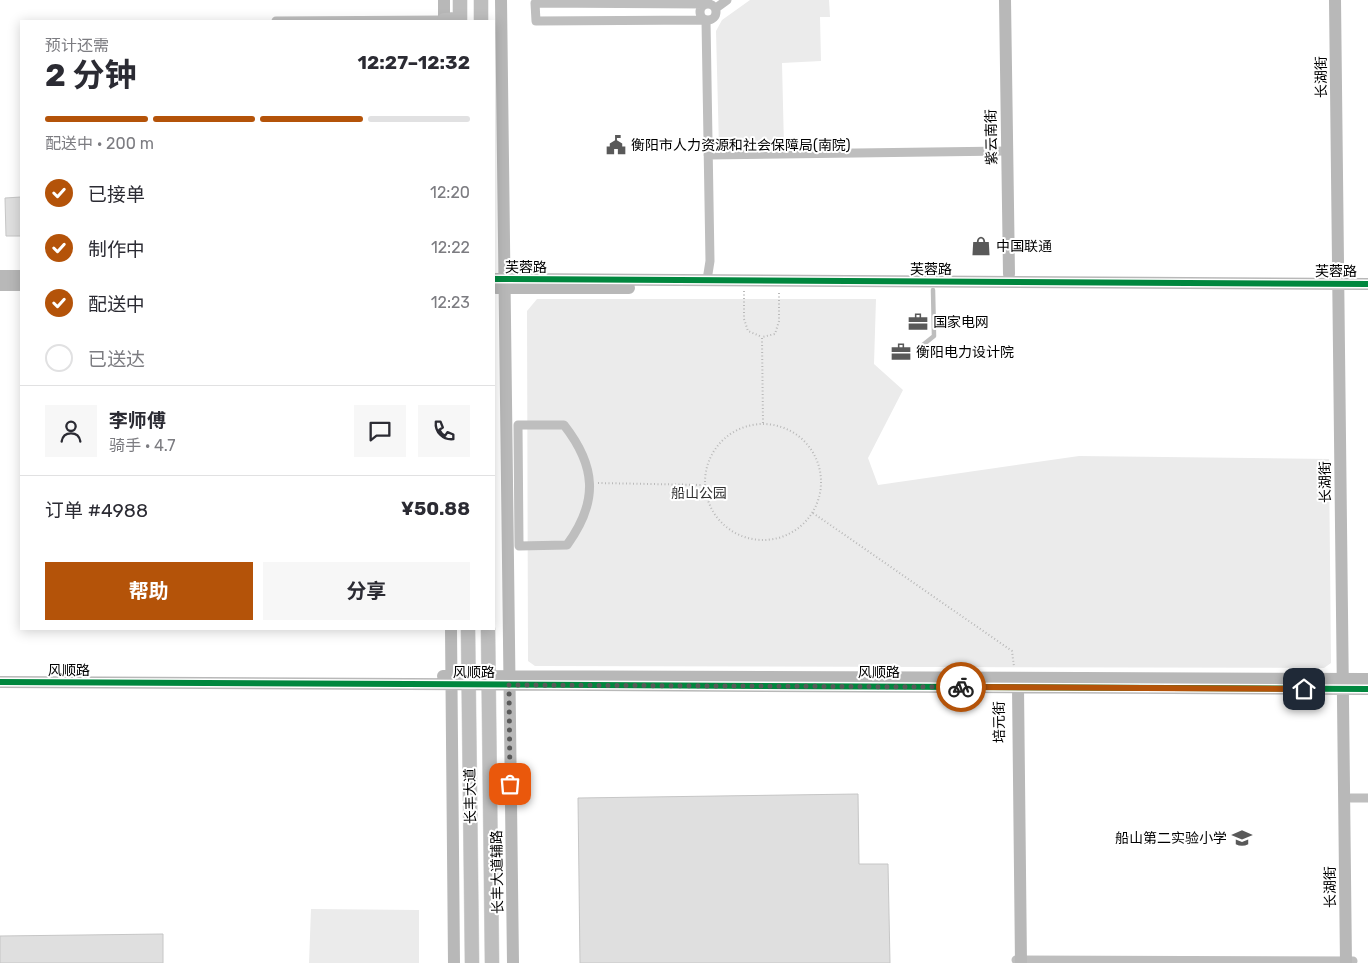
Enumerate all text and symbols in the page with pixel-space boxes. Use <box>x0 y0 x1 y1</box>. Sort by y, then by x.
text: 预计还需 <box>45 36 109 55</box>
text: 12:27–12:32 <box>357 51 470 74</box>
text: 2 分钟 <box>45 56 137 94</box>
street label: 长湖街 <box>1313 56 1330 98</box>
street label: 紫云南街 <box>983 109 1000 165</box>
text: 配送中 · 200 m <box>45 134 154 153</box>
public building icon: 衡阳市人力资源和社会保障局(南院) <box>605 134 627 156</box>
place label: 衡阳市人力资源和社会保障局(南院) <box>631 137 851 154</box>
icon: check <box>45 179 73 207</box>
text: 已接单 <box>88 183 145 206</box>
text: 12:20 <box>430 183 470 202</box>
icon: check <box>45 234 73 262</box>
shop icon: 中国联通 <box>970 235 992 257</box>
text: 制作中 <box>88 238 145 261</box>
text: 12:22 <box>431 238 470 257</box>
place label: 中国联通 <box>996 238 1052 255</box>
street label: 芙蓉路 <box>505 259 547 276</box>
street label: 芙蓉路 <box>910 261 952 278</box>
street label: 芙蓉路 <box>1315 263 1357 280</box>
icon: check <box>45 289 73 317</box>
text: 配送中 <box>88 293 145 316</box>
text: 12:23 <box>431 293 470 312</box>
office icon: 国家电网 <box>907 311 929 333</box>
place label: 国家电网 <box>933 314 989 331</box>
office icon: 衡阳电力设计院 <box>890 341 912 363</box>
place label: 衡阳电力设计院 <box>916 344 1014 361</box>
text: 已送达 <box>88 348 145 371</box>
button: person <box>45 405 97 457</box>
button: chat <box>354 405 406 457</box>
button: phone <box>418 405 470 457</box>
text: 李师傅 <box>109 409 166 432</box>
text: 骑手 · 4.7 <box>109 436 176 455</box>
street label: 长湖街 <box>1317 461 1334 503</box>
park label: 船山公园 <box>671 485 727 502</box>
text: ¥50.88 <box>401 497 470 520</box>
text: 订单 #4988 <box>45 499 148 522</box>
button: 帮助 <box>45 562 253 620</box>
button: 分享 <box>263 562 470 620</box>
street label: 风顺路 <box>48 662 90 679</box>
courier <box>936 662 986 712</box>
street label: 风顺路 <box>453 664 495 681</box>
street label: 风顺路 <box>858 664 900 681</box>
pin <box>1283 668 1325 710</box>
icon: bike <box>947 673 975 701</box>
icon: home <box>1290 675 1318 703</box>
street label: 培元街 <box>991 701 1008 743</box>
pin <box>489 763 531 805</box>
street label: 长丰大道 <box>462 768 479 824</box>
icon: bag <box>496 770 524 798</box>
school or university icon: 船山第二实验小学 <box>1231 827 1253 849</box>
street label: 长丰大道辅路 <box>488 830 507 914</box>
place label: 船山第二实验小学 <box>1115 830 1227 847</box>
street label: 长湖街 <box>1322 866 1339 908</box>

